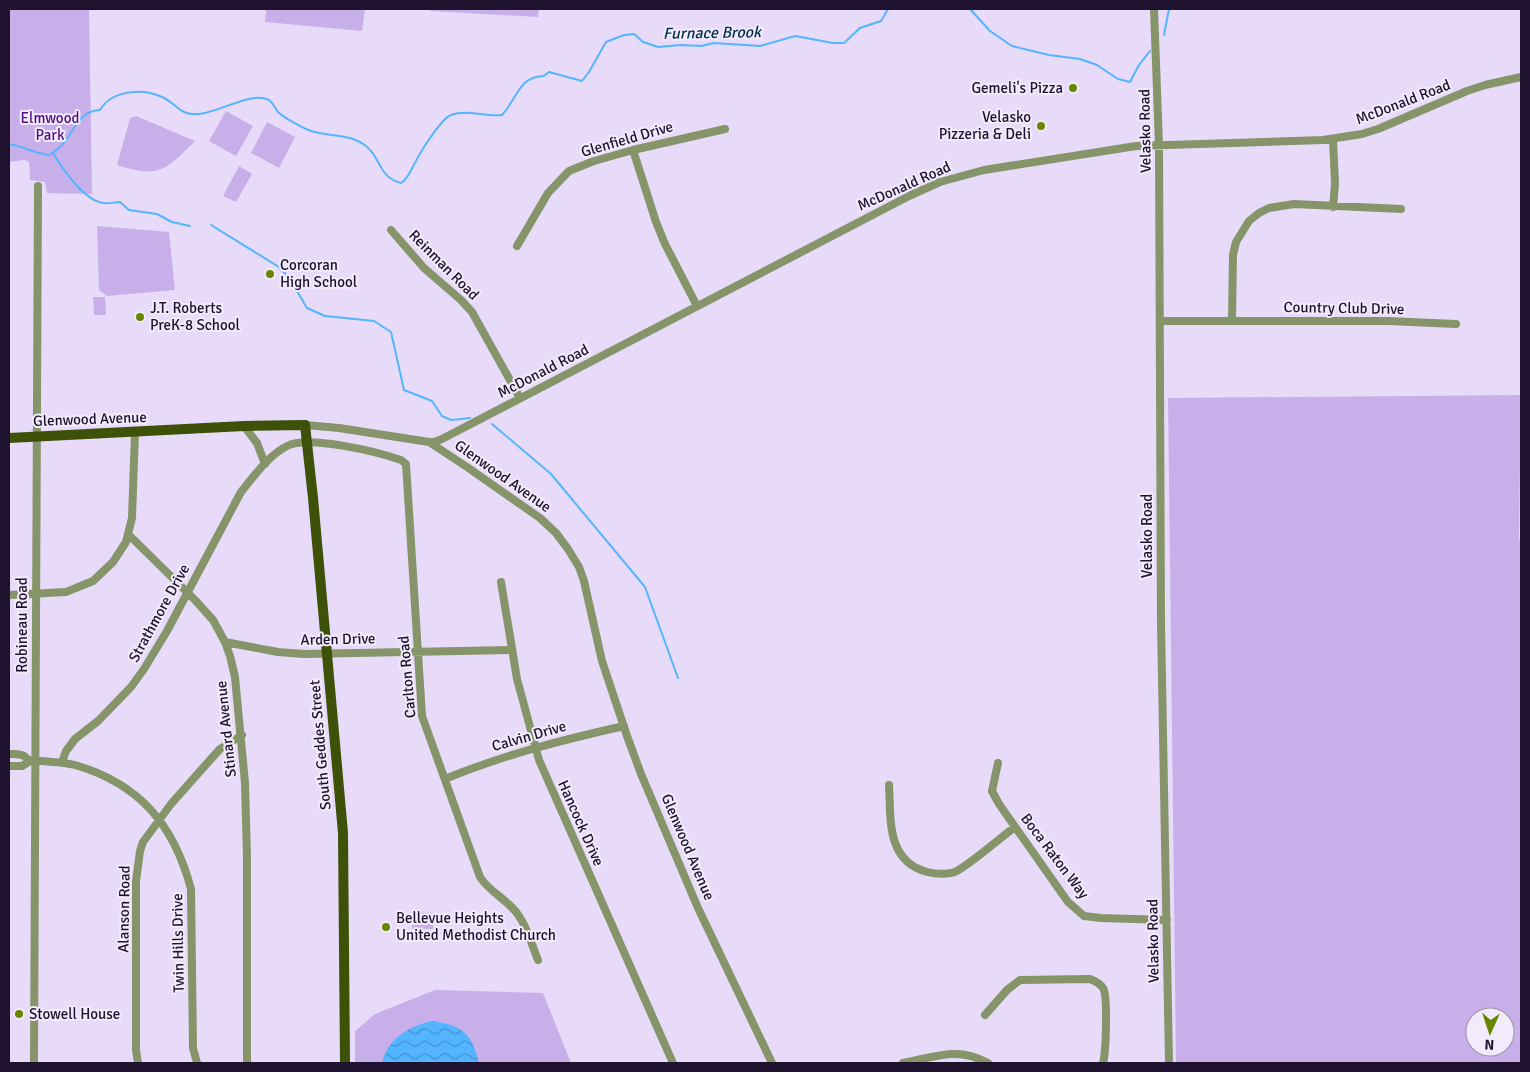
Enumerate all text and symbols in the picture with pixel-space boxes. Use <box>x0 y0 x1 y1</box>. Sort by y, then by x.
water label: Furnace Brook <box>663 22 763 44</box>
street label: McDonald Road <box>1353 76 1453 128</box>
place label: Gemeli's Pizza <box>971 79 1063 97</box>
marker: Gemeli's Pizza <box>1067 82 1079 94</box>
street label: Velasko Road <box>1135 89 1155 173</box>
place label: Velasko Pizzeria & Deli <box>939 108 1031 143</box>
park label: Elmwood Park <box>21 109 79 144</box>
street label: Glenfield Drive <box>579 117 675 161</box>
marker: Velasko Pizzeria & Deli <box>1035 120 1047 132</box>
street label: McDonald Road <box>855 157 953 215</box>
street label: Reinman Road <box>405 226 483 304</box>
place label: Corcoran High School <box>280 256 357 291</box>
marker: Corcoran High School <box>264 268 276 280</box>
street label: Country Club Drive <box>1283 298 1405 318</box>
place label: J.T. Roberts PreK-8 School <box>150 299 240 334</box>
marker: J.T. Roberts PreK-8 School <box>134 311 146 323</box>
street label: McDonald Road <box>494 340 592 402</box>
street label: Glenwood Avenue <box>33 408 147 430</box>
street label: Glenwood Avenue <box>451 436 555 516</box>
street label: Velasko Road <box>1138 494 1156 578</box>
street label: Strathmore Drive <box>125 561 193 665</box>
street label: Robineau Road <box>13 577 31 673</box>
street label: Arden Drive <box>300 629 376 649</box>
street label: Carlton Road <box>394 635 420 719</box>
street label: South Geddes Street <box>305 679 335 811</box>
street label: Stinard Avenue <box>212 680 240 778</box>
street label: Calvin Drive <box>490 717 568 755</box>
street label: Hancock Drive <box>554 777 608 869</box>
street label: Glenwood Avenue <box>657 791 719 903</box>
street label: Boca Raton Way <box>1017 810 1093 902</box>
street label: Alanson Road <box>114 865 134 953</box>
street label: Twin Hills Drive <box>168 893 188 993</box>
street label: Velasko Road <box>1143 899 1163 983</box>
place label: Bellevue Heights United Methodist Church <box>396 909 556 944</box>
marker: Bellevue Heights United Methodist Church <box>380 921 392 933</box>
place label: Stowell House <box>29 1005 120 1023</box>
north arrow <box>1465 1007 1515 1057</box>
marker: Stowell House <box>13 1008 25 1020</box>
text: N <box>1484 1036 1495 1053</box>

